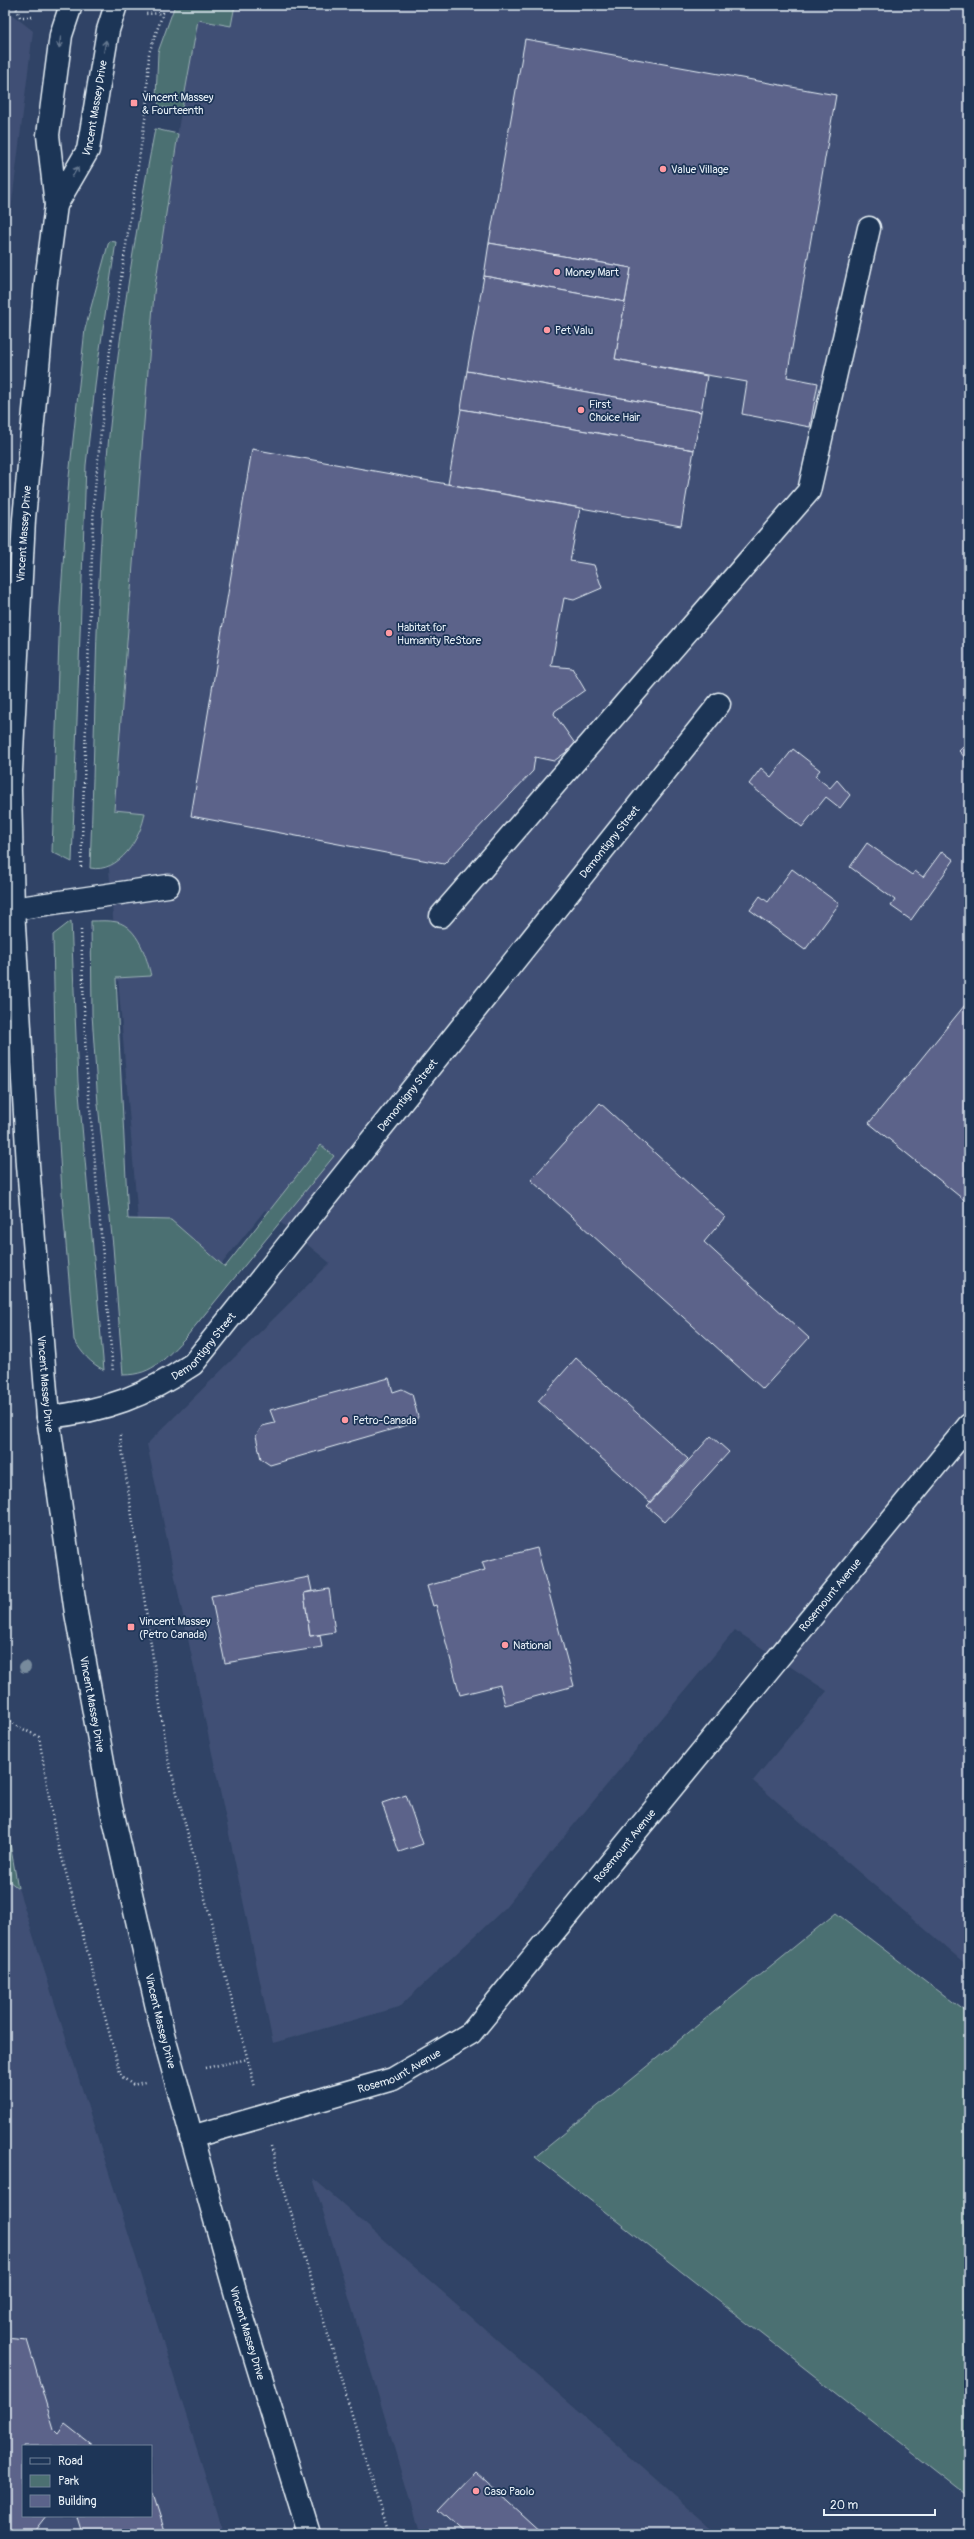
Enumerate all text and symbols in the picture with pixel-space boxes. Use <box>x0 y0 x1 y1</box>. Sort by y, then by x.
one-way arrow <box>56 35 64 48</box>
one-way arrow <box>101 40 109 53</box>
street label: Vincent Massey Drive <box>79 59 109 159</box>
place label: Vincent Massey & Fourteenth <box>142 91 214 117</box>
marker: Vincent Massey & Fourteenth <box>129 98 139 108</box>
place label: Value Village <box>671 163 729 176</box>
marker: Value Village <box>658 164 668 174</box>
one-way arrow <box>72 166 80 178</box>
place label: Money Mart <box>565 266 619 279</box>
marker: Money Mart <box>552 267 562 277</box>
place label: Pet Valu <box>555 324 593 337</box>
marker: Pet Valu <box>542 325 552 335</box>
place label: First Choice Hair <box>589 398 640 424</box>
marker: First Choice Hair <box>576 405 586 415</box>
street label: Vincent Massey Drive <box>14 484 34 583</box>
place label: Habitat for Humanity ReStore <box>397 621 482 647</box>
marker: Habitat for Humanity ReStore <box>384 628 394 638</box>
street label: Demontigny Street <box>576 802 642 881</box>
street label: Demontigny Street <box>375 1056 440 1134</box>
street label: Demontigny Street <box>169 1309 239 1383</box>
street label: Vincent Massey Drive <box>35 1335 57 1434</box>
place label: Petro-Canada <box>353 1414 417 1427</box>
marker: Petro-Canada <box>340 1415 350 1425</box>
street label: Rosemount Avenue <box>796 1555 864 1634</box>
place label: Vincent Massey (Petro Canada) <box>139 1615 211 1641</box>
marker: Vincent Massey (Petro Canada) <box>126 1622 136 1632</box>
place label: National <box>513 1639 551 1652</box>
marker: National <box>500 1640 510 1650</box>
street label: Vincent Massey Drive <box>77 1655 108 1754</box>
street label: Rosemount Avenue <box>591 1806 659 1885</box>
street label: Vincent Massey Drive <box>143 1972 179 2070</box>
street label: Rosemount Avenue <box>356 2046 443 2095</box>
street label: Vincent Massey Drive <box>227 2285 268 2382</box>
legend <box>22 2445 152 2517</box>
text: Road <box>58 2454 83 2469</box>
text: Park <box>58 2474 79 2489</box>
place label: Caso Paolo <box>484 2485 534 2498</box>
marker: Caso Paolo <box>471 2486 481 2496</box>
scale bar <box>824 2491 935 2517</box>
text: Building <box>58 2494 97 2509</box>
text: 20 m <box>830 2498 859 2513</box>

